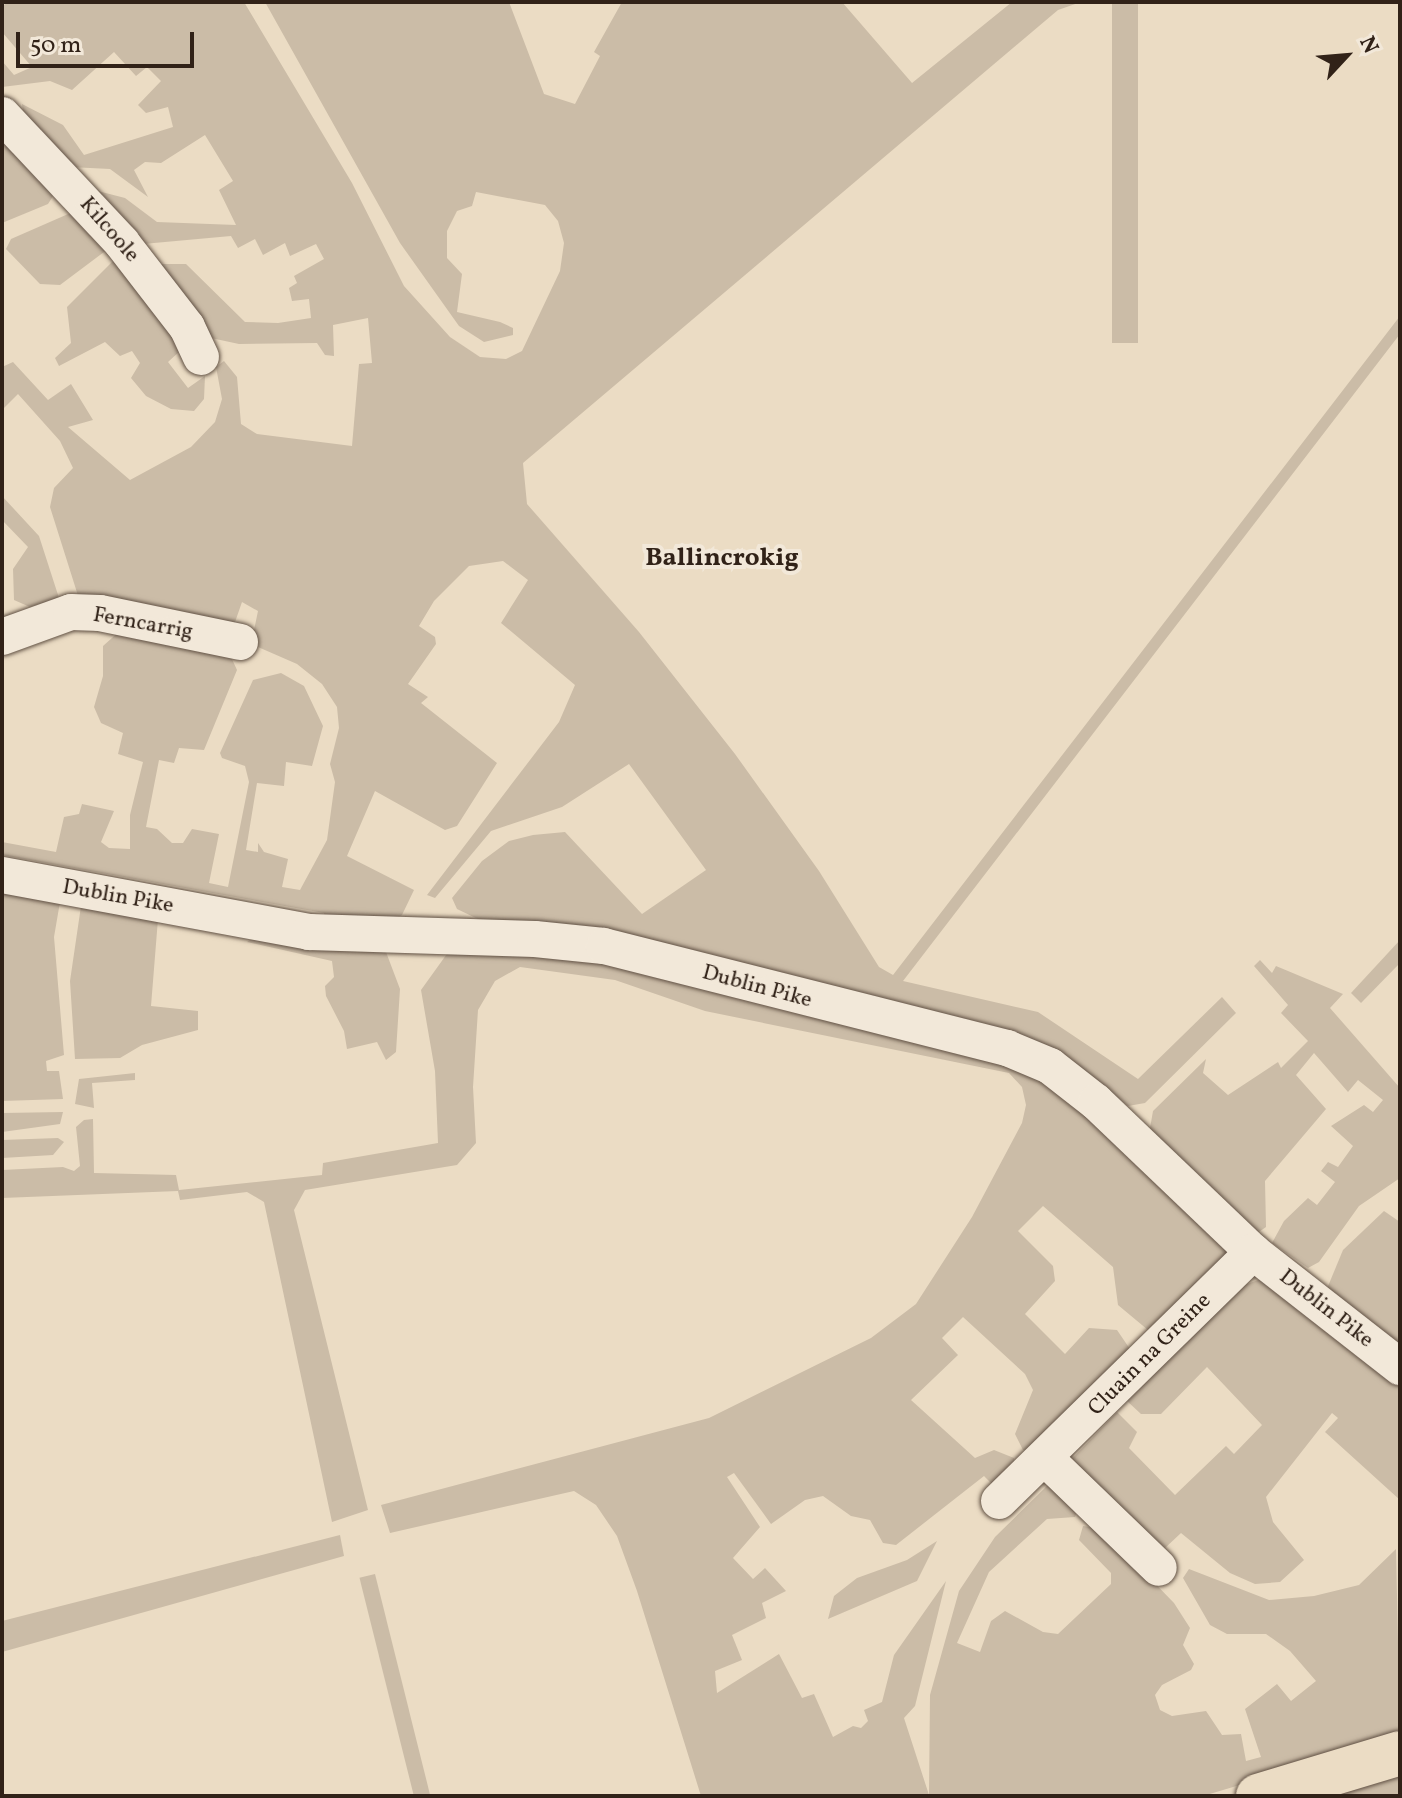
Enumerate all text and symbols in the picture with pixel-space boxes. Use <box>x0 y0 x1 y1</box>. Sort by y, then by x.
scale bar <box>20 16 198 66</box>
north arrow <box>1306 16 1386 96</box>
text: 50 m <box>30 29 82 63</box>
text: N <box>1351 31 1385 59</box>
street label: Kilcoole <box>73 192 145 268</box>
district label: Ballincrokig <box>645 543 799 575</box>
street label: Ferncarrig <box>91 602 195 646</box>
street label: Dublin Pike <box>60 874 176 920</box>
street label: Dublin Pike <box>699 960 815 1014</box>
street label: Dublin Pike <box>1274 1264 1378 1354</box>
street label: Cluain na Greine <box>1083 1288 1217 1422</box>

